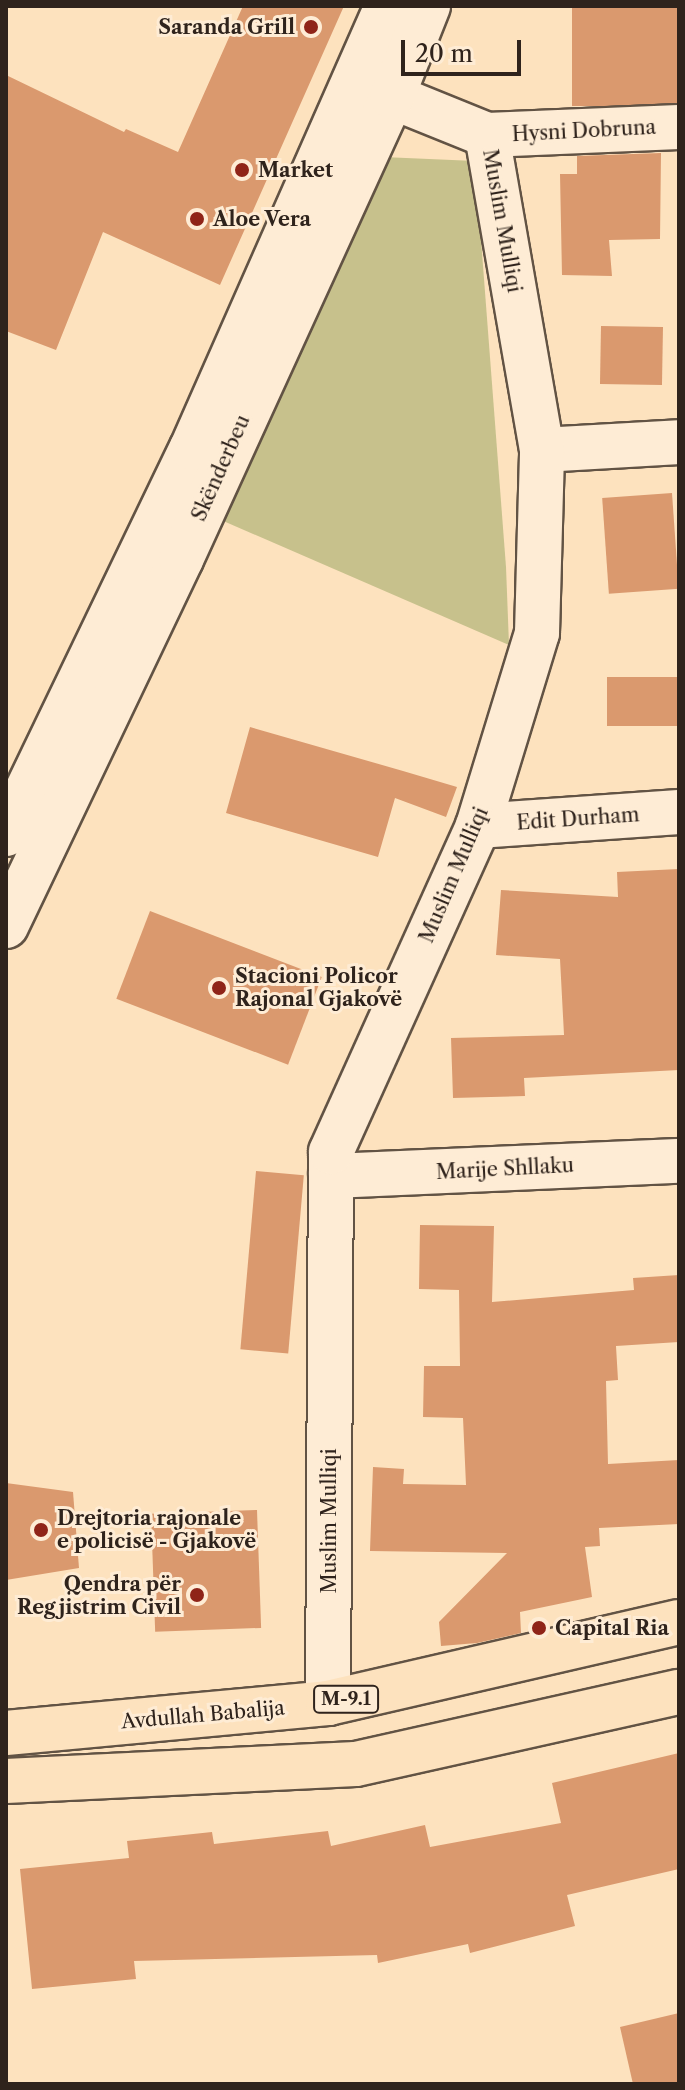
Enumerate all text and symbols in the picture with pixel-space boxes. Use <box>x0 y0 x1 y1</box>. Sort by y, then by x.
place label: Saranda Grill <box>158 15 295 39</box>
marker: Saranda Grill <box>302 18 320 36</box>
scale bar <box>405 24 525 74</box>
text: 20 m <box>415 39 473 68</box>
street label: Hysni Dobruna <box>511 115 657 147</box>
street label: Muslim Mulliqi <box>478 147 526 295</box>
place label: Market <box>258 158 333 182</box>
marker: Market <box>233 161 251 179</box>
place label: Aloe Vera <box>213 207 312 231</box>
marker: Aloe Vera <box>188 210 206 228</box>
street label: Skënderbeu <box>187 411 255 525</box>
street label: Muslim Mulliqi <box>415 803 493 947</box>
street label: Edit Durham <box>516 803 640 835</box>
place label: Stacioni Policor Rajonal Gjakovë <box>235 964 402 1011</box>
marker: Stacioni Policor Rajonal Gjakovë <box>210 979 228 997</box>
street label: Marije Shllaku <box>435 1153 575 1185</box>
street label: Muslim Mulliqi <box>317 1448 341 1594</box>
place label: Drejtoria rajonale e policisë - Gjakovë <box>57 1506 256 1553</box>
marker: Drejtoria rajonale e policisë - Gjakovë <box>32 1521 50 1539</box>
place label: Qendra për Regjistrim Civil <box>17 1572 181 1619</box>
marker: Qendra për Regjistrim Civil <box>188 1586 206 1604</box>
place label: Capital Ria <box>555 1616 669 1640</box>
marker: Capital Ria <box>530 1619 548 1637</box>
road number: M-9.1 <box>312 1685 380 1713</box>
street label: Avdullah Babalija <box>120 1696 286 1734</box>

